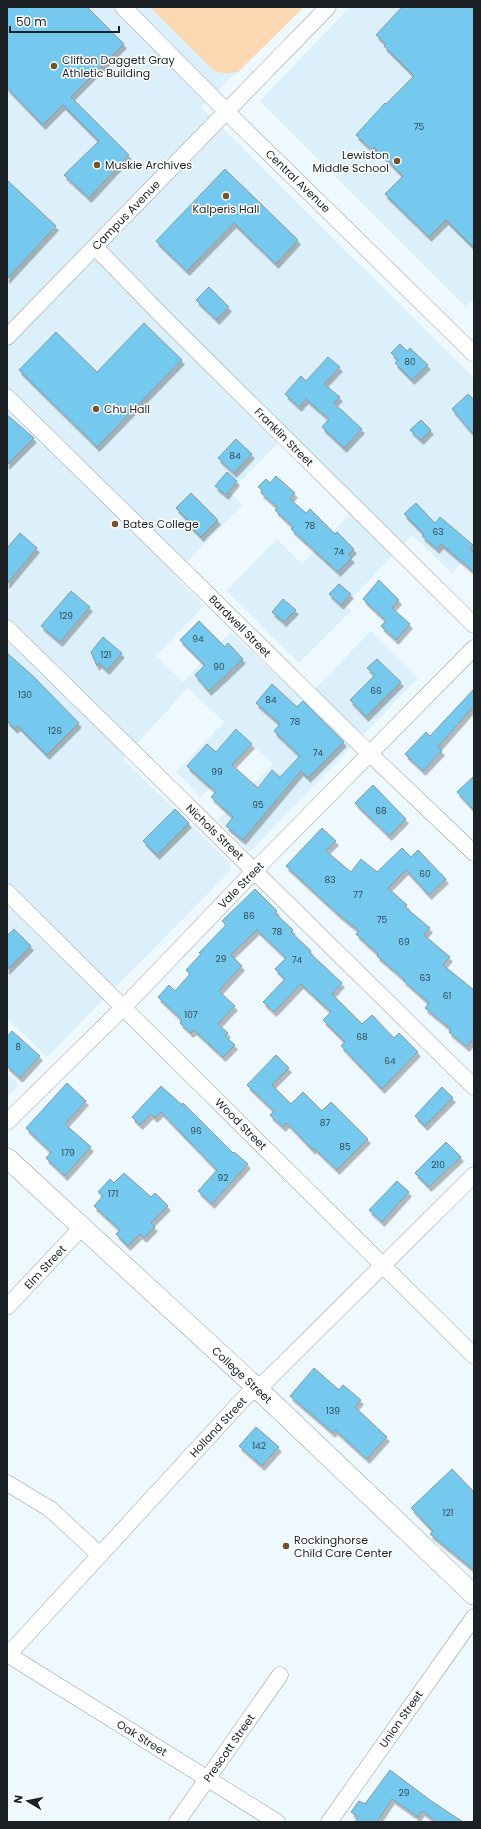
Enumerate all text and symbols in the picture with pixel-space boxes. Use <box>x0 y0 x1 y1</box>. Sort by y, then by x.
scale bar <box>10 8 119 34</box>
text: 50 m <box>16 13 47 30</box>
place label: Clifton Daggett Gray Athletic Building <box>62 52 175 81</box>
marker: Clifton Daggett Gray Athletic Building <box>49 61 59 71</box>
house number: 75 <box>414 121 425 133</box>
street label: Central Avenue <box>262 146 334 216</box>
place label: Lewiston Middle School <box>313 147 389 176</box>
marker: Lewiston Middle School <box>392 156 402 166</box>
place label: Muskie Archives <box>105 157 192 173</box>
marker: Muskie Archives <box>92 160 102 170</box>
street label: Campus Avenue <box>88 176 164 254</box>
marker: Kalperis Hall <box>221 191 231 201</box>
place label: Kalperis Hall <box>193 201 259 217</box>
house number: 80 <box>404 356 416 368</box>
place label: Chu Hall <box>104 401 150 417</box>
marker: Chu Hall <box>91 404 101 414</box>
street label: Franklin Street <box>251 404 317 470</box>
house number: 84 <box>229 450 241 462</box>
place label: Bates College <box>123 516 199 532</box>
marker: Bates College <box>110 519 120 529</box>
house number: 78 <box>305 520 316 532</box>
house number: 63 <box>432 526 444 538</box>
house number: 74 <box>334 546 345 558</box>
street label: Bardwell Street <box>205 591 275 661</box>
house number: 129 <box>59 610 73 622</box>
house number: 94 <box>192 633 204 645</box>
house number: 121 <box>101 649 112 661</box>
house number: 90 <box>213 661 225 673</box>
house number: 66 <box>370 685 382 697</box>
house number: 130 <box>18 689 32 701</box>
house number: 84 <box>265 694 277 706</box>
house number: 78 <box>290 716 301 728</box>
house number: 126 <box>48 725 62 737</box>
house number: 74 <box>313 747 324 759</box>
house number: 99 <box>211 766 223 778</box>
house number: 95 <box>252 799 264 811</box>
street label: Nichols Street <box>183 800 247 864</box>
house number: 68 <box>375 805 387 817</box>
street label: Vale Street <box>215 858 267 912</box>
house number: 60 <box>419 868 431 880</box>
house number: 83 <box>325 874 335 886</box>
house number: 77 <box>353 889 363 901</box>
house number: 86 <box>243 910 255 922</box>
house number: 75 <box>377 914 388 926</box>
house number: 78 <box>272 926 283 938</box>
house number: 69 <box>398 936 410 948</box>
house number: 29 <box>216 953 227 965</box>
house number: 74 <box>292 954 303 966</box>
house number: 63 <box>419 972 431 984</box>
house number: 61 <box>443 990 451 1002</box>
house number: 107 <box>184 1009 198 1021</box>
house number: 68 <box>356 1031 368 1043</box>
house number: 8 <box>15 1041 21 1053</box>
house number: 64 <box>384 1055 396 1067</box>
street label: Wood Street <box>212 1095 270 1153</box>
house number: 87 <box>320 1117 330 1129</box>
house number: 96 <box>190 1125 202 1137</box>
house number: 85 <box>339 1141 351 1153</box>
house number: 179 <box>61 1147 75 1159</box>
house number: 210 <box>431 1159 445 1171</box>
house number: 92 <box>218 1172 228 1184</box>
house number: 171 <box>108 1188 118 1200</box>
street label: Elm Street <box>20 1241 70 1293</box>
street label: College Street <box>208 1343 276 1407</box>
street label: Holland Street <box>186 1393 250 1461</box>
house number: 139 <box>326 1405 340 1417</box>
house number: 142 <box>252 1440 266 1452</box>
house number: 121 <box>443 1507 454 1519</box>
place label: Rockinghorse Child Care Center <box>294 1532 392 1561</box>
marker: Rockinghorse Child Care Center <box>281 1541 291 1551</box>
street label: Union Street <box>375 1687 427 1751</box>
street label: Prescott Street <box>200 1711 258 1785</box>
street label: Oak Street <box>114 1716 170 1760</box>
north arrow <box>8 1781 48 1821</box>
house number: 29 <box>399 1787 410 1799</box>
text: N <box>10 1794 27 1805</box>

